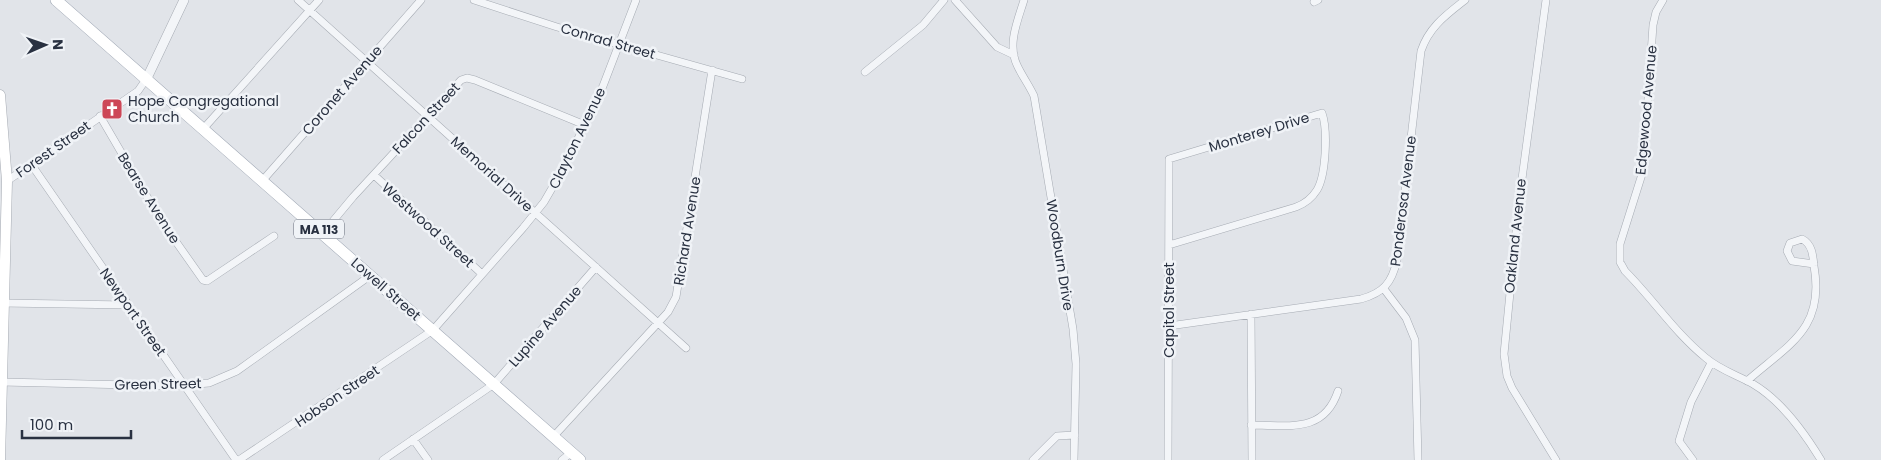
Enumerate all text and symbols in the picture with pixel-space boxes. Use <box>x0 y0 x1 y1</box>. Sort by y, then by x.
street label: Conrad Street <box>558 18 658 64</box>
north arrow <box>20 20 70 70</box>
text: N <box>48 39 68 50</box>
street label: Coronet Avenue <box>297 41 387 139</box>
street label: Edgewood Avenue <box>1630 44 1662 176</box>
street label: Falcon Street <box>388 78 464 158</box>
street label: Clayton Avenue <box>544 83 610 192</box>
place label: Hope Congregational Church <box>128 91 279 127</box>
church icon: Hope Congregational Church <box>100 97 124 121</box>
street label: Monterey Drive <box>1206 107 1312 157</box>
street label: Forest Street <box>12 116 94 182</box>
street label: Memorial Drive <box>446 132 538 217</box>
street label: Ponderosa Avenue <box>1385 134 1421 267</box>
street label: Bearse Avenue <box>113 148 185 248</box>
street label: Richard Avenue <box>669 175 706 287</box>
street label: Oakland Avenue <box>1499 177 1531 294</box>
street label: Westwood Street <box>377 178 479 272</box>
street label: Woodburn Drive <box>1041 198 1079 312</box>
road number: MA 113 <box>294 220 344 238</box>
street label: Lowell Street <box>347 253 425 325</box>
street label: Capitol Street <box>1159 262 1179 358</box>
street label: Newport Street <box>95 264 171 360</box>
street label: Lupine Avenue <box>504 281 586 371</box>
street label: Hobson Street <box>291 360 383 432</box>
street label: Green Street <box>114 373 202 395</box>
scale bar <box>22 408 131 440</box>
text: 100 m <box>30 414 73 435</box>

